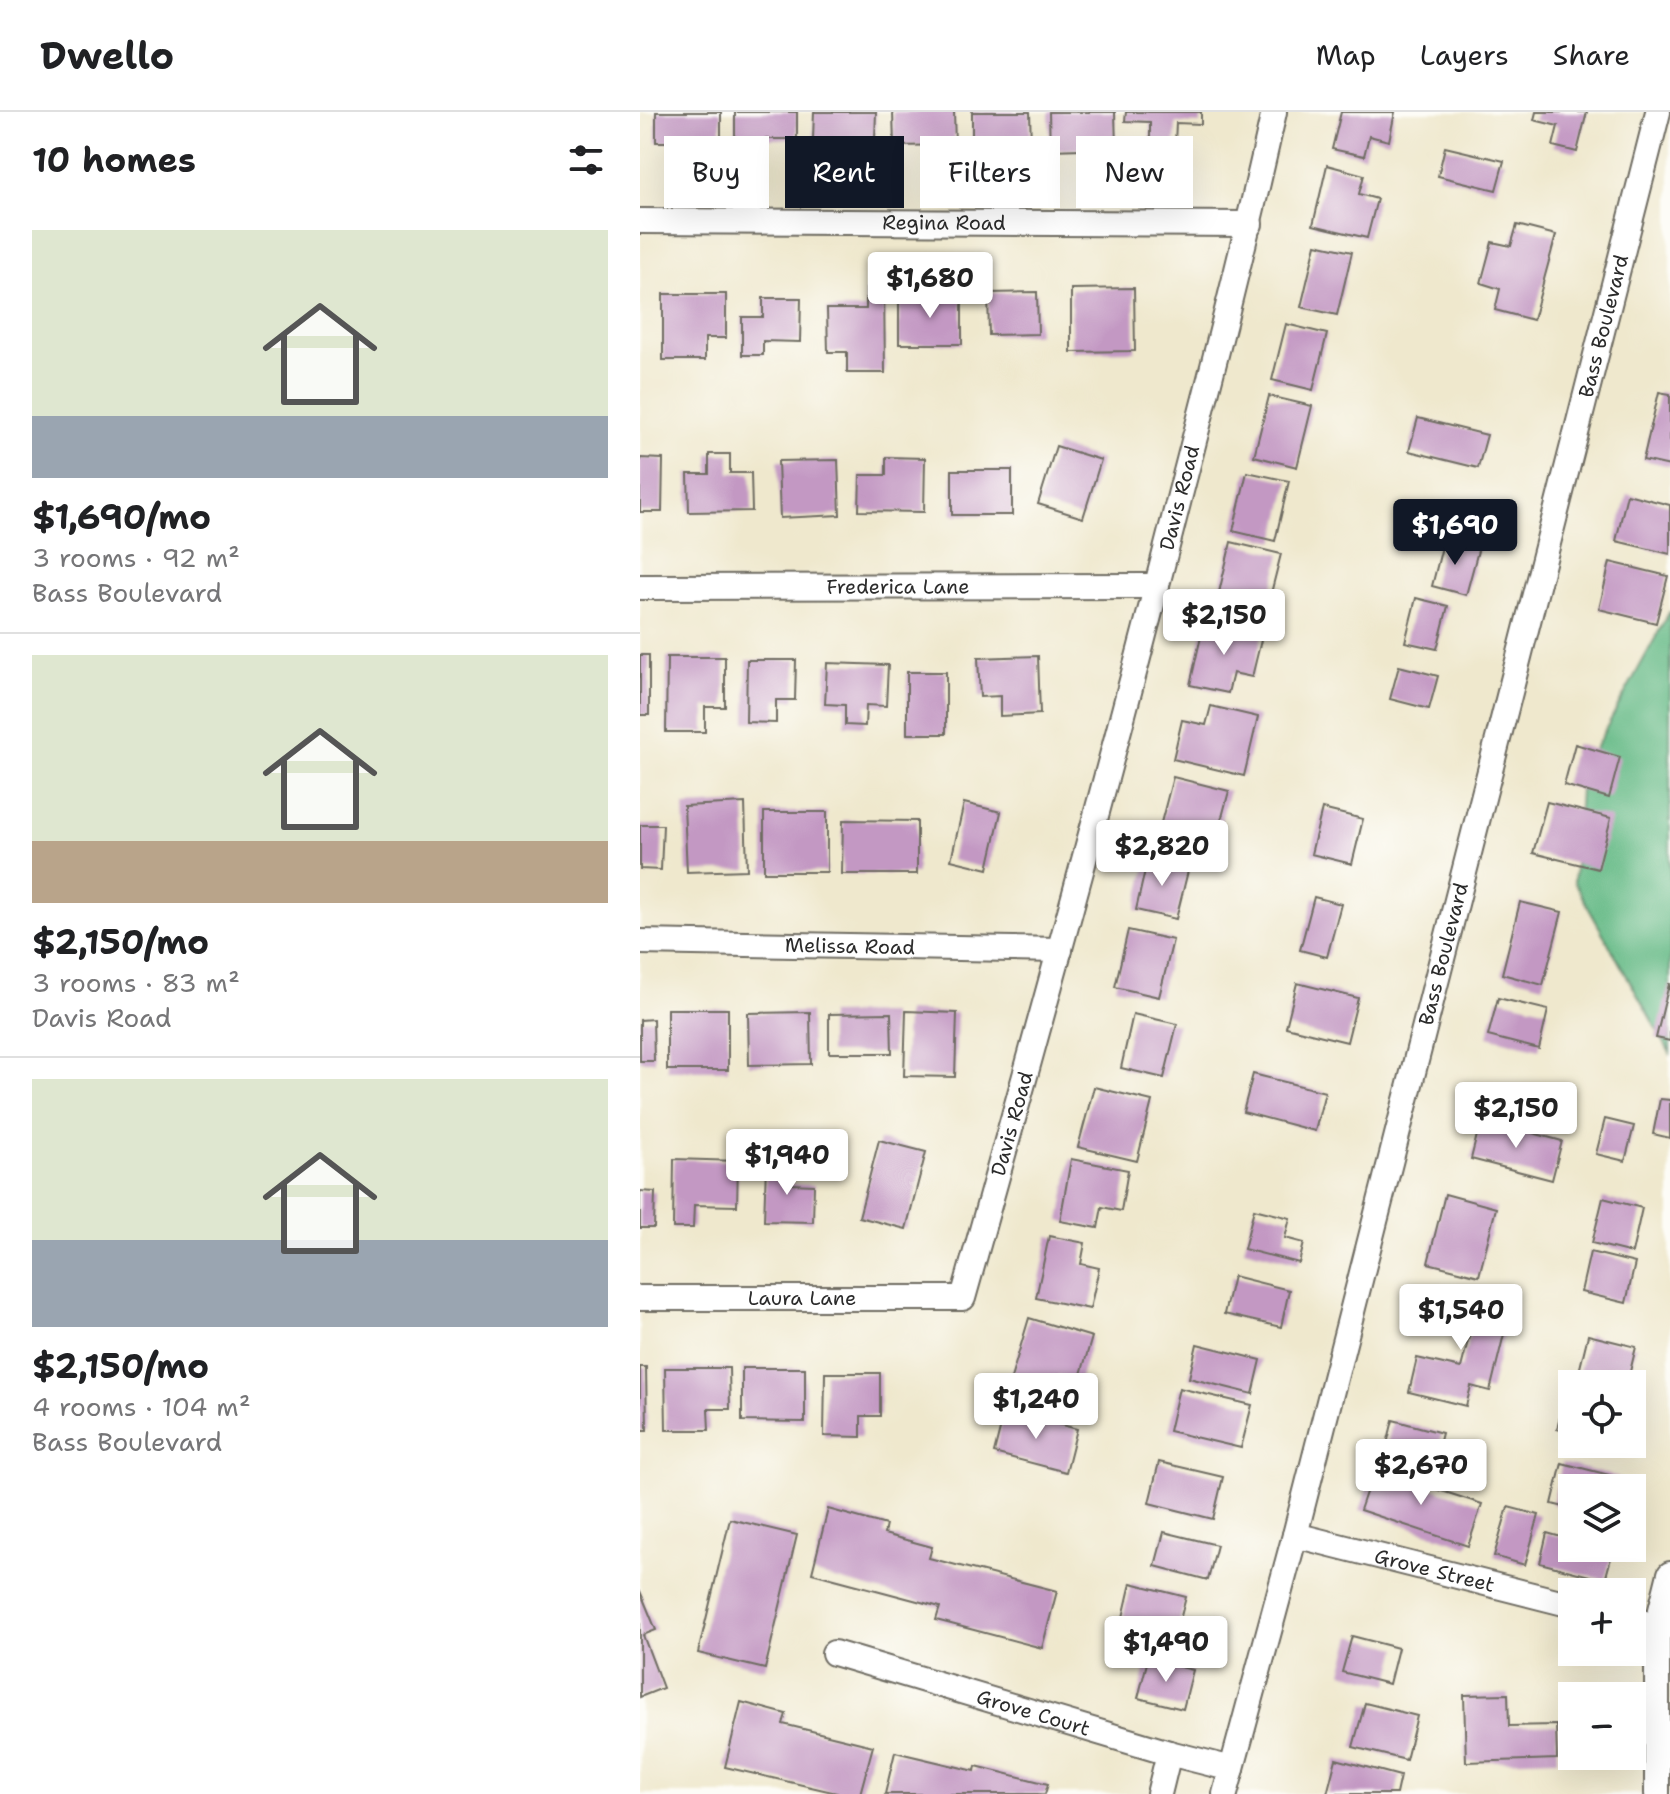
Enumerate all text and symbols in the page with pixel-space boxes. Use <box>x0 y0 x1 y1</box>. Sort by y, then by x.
text: Dwello <box>40 30 174 81</box>
text: Map <box>1316 36 1376 74</box>
text: Layers <box>1420 36 1509 74</box>
text: Share <box>1553 36 1630 74</box>
chip: Buy <box>664 136 769 208</box>
chip: Rent <box>785 136 904 208</box>
chip: Filters <box>920 136 1060 208</box>
chip: New <box>1076 136 1193 208</box>
text: 10 homes <box>32 137 196 183</box>
icon: filters <box>564 138 608 182</box>
street label: Regina Road <box>882 209 1006 236</box>
pin: $1,680 <box>865 252 995 320</box>
street label: Bass Boulevard <box>1573 252 1634 400</box>
text: $1,680 <box>886 260 974 295</box>
icon: home <box>248 282 392 426</box>
street label: Davis Road <box>1153 442 1205 553</box>
text: $1,690/mo <box>32 494 211 540</box>
pin: $1,690 <box>1390 499 1520 567</box>
text: $1,690 <box>1411 507 1499 542</box>
text: 3 rooms · 92 m² <box>32 540 240 575</box>
street label: Frederica Lane <box>826 573 970 600</box>
text: Bass Boulevard <box>32 575 222 610</box>
pin: $2,150 <box>1159 589 1289 657</box>
text: $2,150 <box>1181 597 1267 632</box>
icon: home <box>248 707 392 851</box>
pin: $2,820 <box>1097 820 1227 888</box>
text: $2,820 <box>1114 828 1210 863</box>
street label: Bass Boulevard <box>1413 879 1474 1028</box>
text: $2,150/mo <box>32 919 209 965</box>
street label: Melissa Road <box>785 932 916 960</box>
text: 3 rooms · 83 m² <box>32 965 240 1000</box>
text: Davis Road <box>32 1000 172 1035</box>
street label: Davis Road <box>985 1068 1039 1179</box>
pin: $2,150 <box>1451 1082 1581 1150</box>
text: $2,150 <box>1473 1090 1559 1125</box>
pin: $1,940 <box>722 1129 852 1197</box>
icon: home <box>248 1131 392 1275</box>
text: $1,940 <box>744 1137 830 1172</box>
pin: $1,540 <box>1396 1284 1526 1352</box>
street label: Laura Lane <box>748 1285 856 1311</box>
text: $1,540 <box>1417 1292 1505 1327</box>
text: $2,150/mo <box>32 1343 209 1389</box>
map controls <box>1558 1370 1646 1770</box>
button: locate <box>1558 1370 1646 1458</box>
pin: $1,240 <box>971 1373 1101 1441</box>
text: $1,240 <box>992 1381 1080 1416</box>
text: 4 rooms · 104 m² <box>32 1389 251 1424</box>
text: Bass Boulevard <box>32 1424 222 1459</box>
pin: $2,670 <box>1356 1439 1486 1507</box>
text: $2,670 <box>1374 1447 1468 1482</box>
button: layers <box>1558 1474 1646 1562</box>
street label: Grove Street <box>1372 1543 1497 1598</box>
button: + <box>1558 1578 1646 1666</box>
pin: $1,490 <box>1101 1616 1231 1684</box>
text: $1,490 <box>1122 1624 1210 1659</box>
button: − <box>1558 1682 1646 1770</box>
street label: Grove Court <box>974 1683 1093 1742</box>

